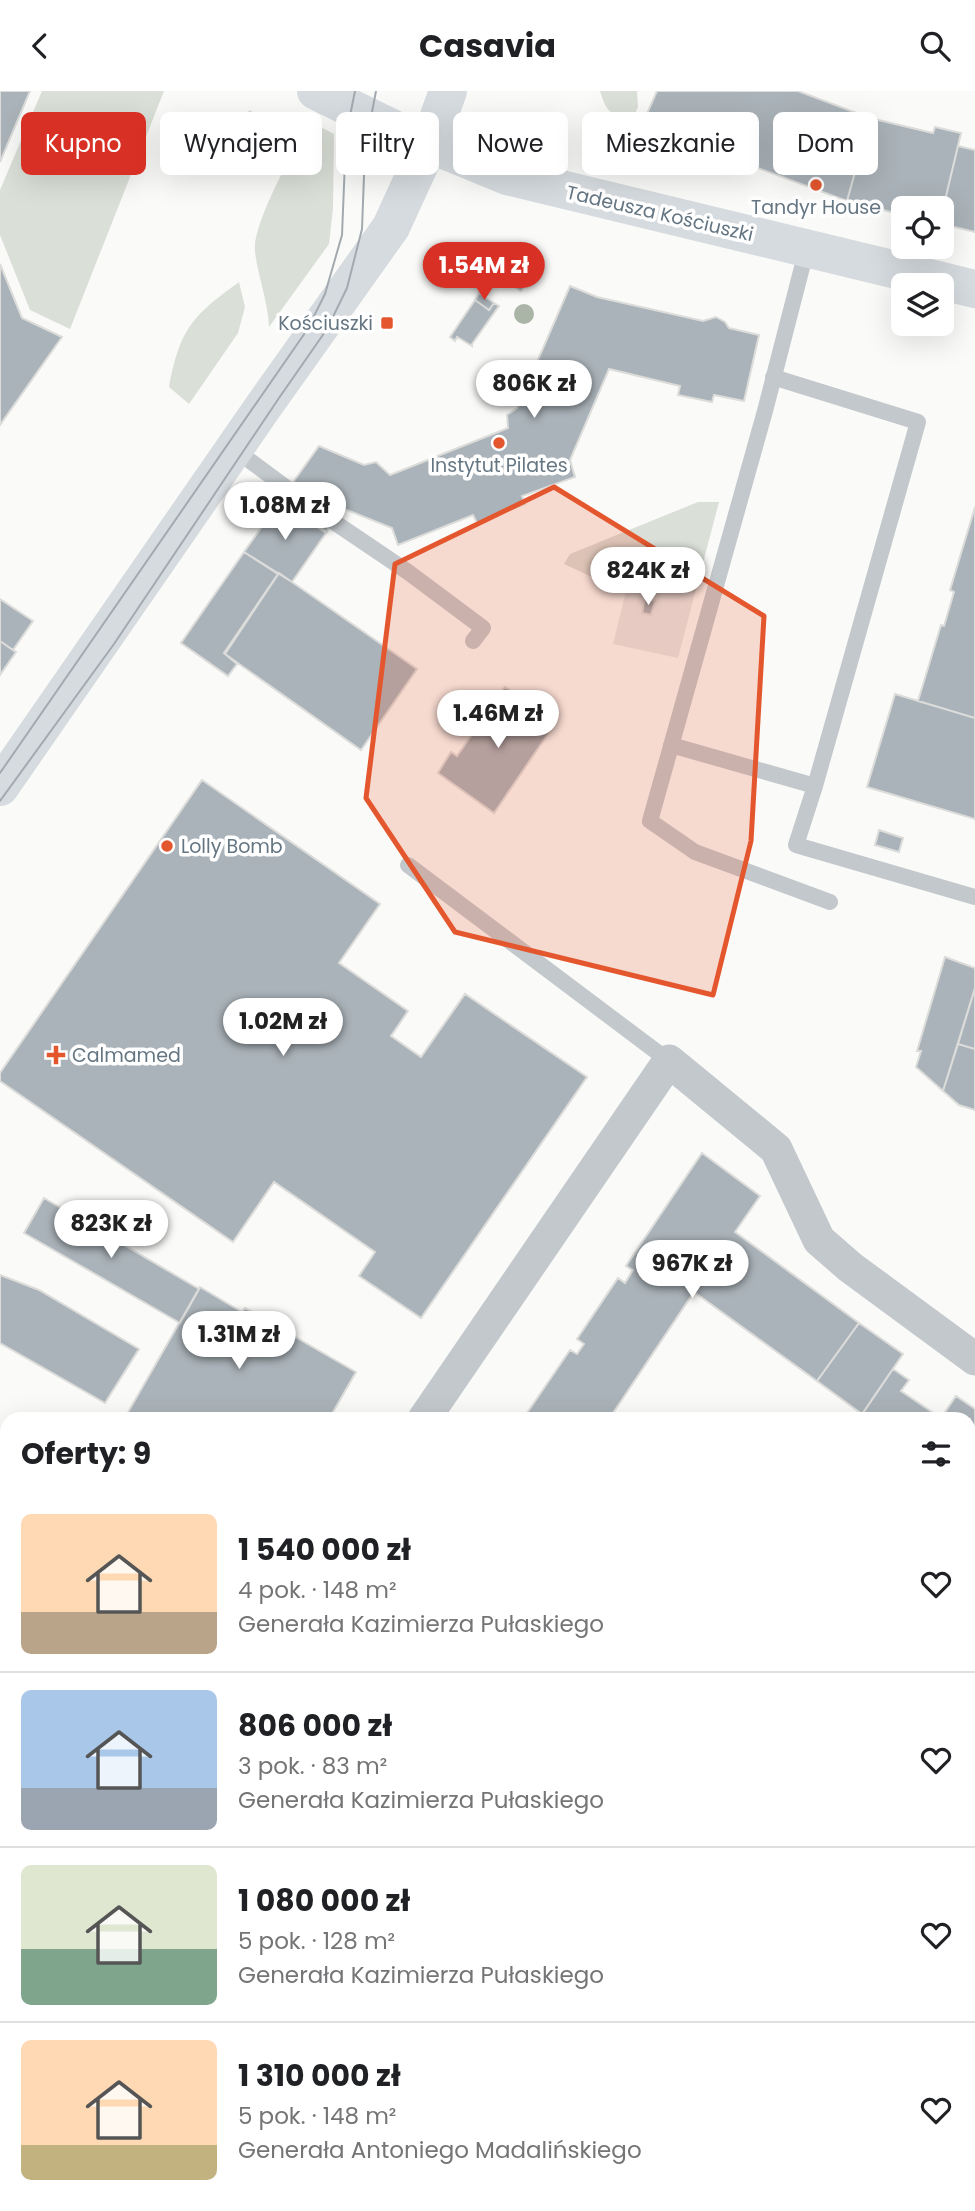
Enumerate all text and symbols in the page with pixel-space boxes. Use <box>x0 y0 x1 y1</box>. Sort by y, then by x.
text: Casavia <box>419 23 556 68</box>
icon: back <box>21 27 59 65</box>
icon: search <box>916 27 954 65</box>
chip: Kupno <box>21 112 146 175</box>
chip: Wynajem <box>160 112 322 175</box>
chip: Filtry <box>336 112 439 175</box>
chip: Nowe <box>453 112 568 175</box>
chip: Mieszkanie <box>582 112 759 175</box>
chip: Dom <box>773 112 878 175</box>
marker: Tandyr House <box>808 177 824 193</box>
street label: Tadeusza Kościuszki <box>564 179 756 248</box>
place label: Tandyr House <box>751 194 881 221</box>
map controls <box>891 196 954 336</box>
button: locate <box>891 196 954 259</box>
pin: 1.54M zł <box>412 243 556 302</box>
text: 1.54M zł <box>439 249 529 281</box>
button: layers <box>891 273 954 336</box>
place label: Kościuszki <box>278 310 373 337</box>
marker: Kościuszki <box>379 315 395 331</box>
pin: 806K zł <box>469 361 599 420</box>
text: 806K zł <box>492 367 576 399</box>
marker: Instytut Pilates <box>491 435 507 451</box>
place label: Instytut Pilates <box>430 452 568 479</box>
pin: 1.08M zł <box>213 483 357 542</box>
text: 1.08M zł <box>240 489 330 521</box>
pin: 824K zł <box>583 547 713 607</box>
text: 824K zł <box>606 554 690 586</box>
pin: 1.46M zł <box>426 691 570 750</box>
text: 1.46M zł <box>453 697 543 729</box>
place label: Lolly Bomb <box>181 833 283 860</box>
marker: Lolly Bomb <box>159 838 175 854</box>
pin: 1.02M zł <box>211 999 355 1058</box>
text: 1.02M zł <box>239 1005 327 1037</box>
place label: Calmamed <box>72 1042 181 1069</box>
marker: Calmamed <box>46 1045 66 1065</box>
pin: 823K zł <box>46 1201 176 1260</box>
text: 823K zł <box>70 1207 152 1239</box>
pin: 967K zł <box>627 1241 757 1300</box>
text: 967K zł <box>652 1247 732 1279</box>
pin: 1.31M zł <box>167 1311 311 1371</box>
text: 1.31M zł <box>198 1318 280 1350</box>
text: Oferty: 9 <box>21 1432 151 1475</box>
icon: filters <box>917 1435 955 1473</box>
text: 1 540 000 zł <box>238 1528 411 1571</box>
icon: home <box>77 1542 161 1626</box>
icon: heart <box>917 1565 955 1603</box>
text: 4 pok. · 148 m² <box>238 1574 396 1606</box>
text: Generała Kazimierza Pułaskiego <box>238 1608 604 1640</box>
text: 806 000 zł <box>238 1704 392 1747</box>
icon: home <box>77 1718 161 1802</box>
icon: heart <box>917 1741 955 1779</box>
text: 3 pok. · 83 m² <box>238 1750 387 1782</box>
text: Generała Kazimierza Pułaskiego <box>238 1784 604 1816</box>
text: 1 080 000 zł <box>238 1879 410 1922</box>
icon: home <box>77 1893 161 1977</box>
icon: heart <box>917 1916 955 1954</box>
text: 5 pok. · 128 m² <box>238 1925 395 1957</box>
text: Generała Kazimierza Pułaskiego <box>238 1959 604 1991</box>
text: 1 310 000 zł <box>238 2054 401 2097</box>
icon: home <box>77 2068 161 2152</box>
icon: heart <box>917 2091 955 2129</box>
text: 5 pok. · 148 m² <box>238 2100 396 2132</box>
text: Generała Antoniego Madalińskiego <box>238 2134 642 2166</box>

